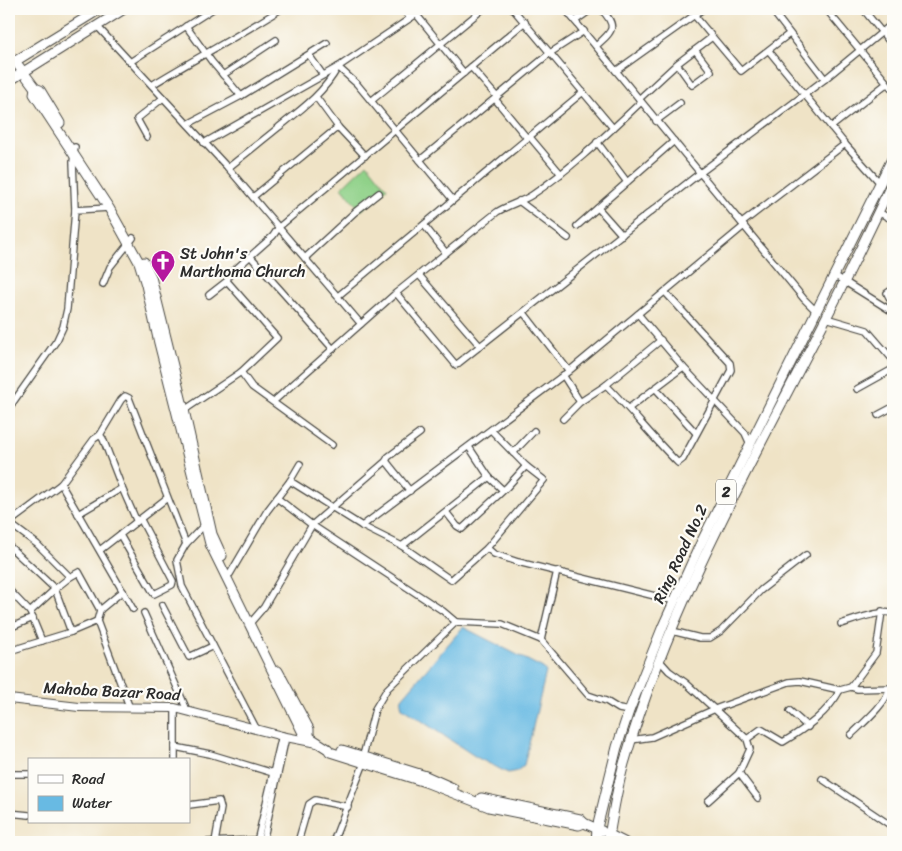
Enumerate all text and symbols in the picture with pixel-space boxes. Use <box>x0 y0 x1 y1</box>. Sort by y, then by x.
place label: St John's Marthoma Church <box>180 239 306 286</box>
church icon: St John's Marthoma Church <box>150 249 176 283</box>
road number: 2 <box>716 480 736 504</box>
street label: Ring Road No.2 <box>644 499 716 609</box>
street label: Mahoba Bazar Road <box>43 673 183 709</box>
legend <box>28 758 190 824</box>
text: Road <box>72 766 105 792</box>
text: Water <box>72 790 112 816</box>

